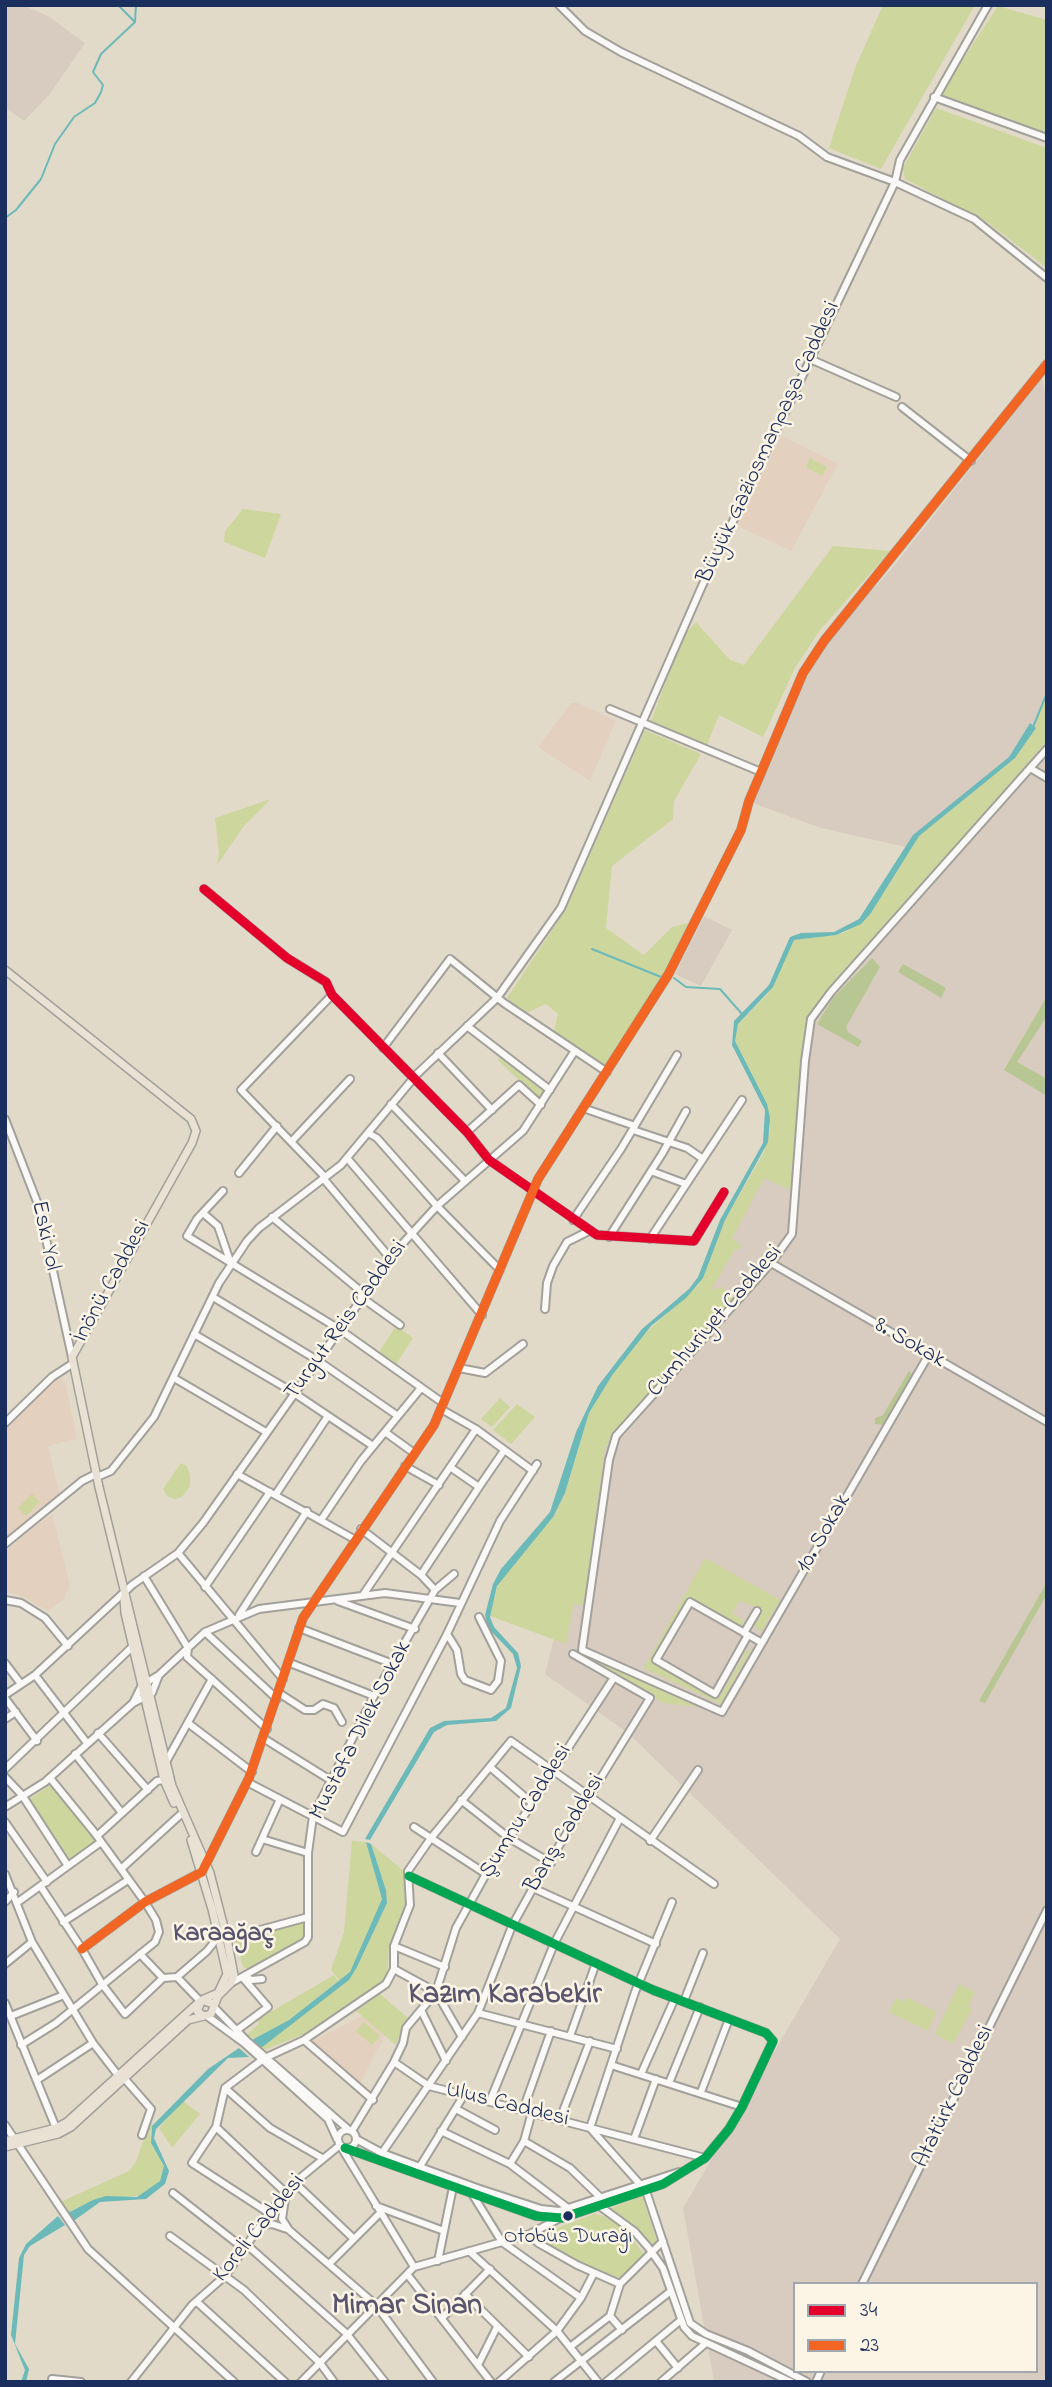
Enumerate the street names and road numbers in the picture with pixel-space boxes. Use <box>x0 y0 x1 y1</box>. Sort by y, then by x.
street label: Büyük Gaziosmanpaşa Caddesi <box>692 298 848 588</box>
street label: Eski Yol <box>23 1199 65 1273</box>
street label: İnönü Caddesi <box>68 1216 158 1348</box>
street label: Turgut Reis Caddesi <box>280 1236 414 1406</box>
street label: Cumhuriyet Caddesi <box>642 1240 790 1404</box>
street label: 8. Sokak <box>868 1313 950 1375</box>
street label: 10. Sokak <box>791 1490 859 1578</box>
street label: Mustafa Dilek Sokak <box>305 1637 419 1825</box>
street label: Şumnu Caddesi <box>475 1740 579 1884</box>
street label: Barış Caddesi <box>520 1770 612 1898</box>
street label: Atatürk Caddesi <box>909 2021 1001 2173</box>
street label: Ulus Caddesi <box>443 2077 571 2135</box>
street label: Koreli Caddesi <box>208 2169 312 2289</box>

